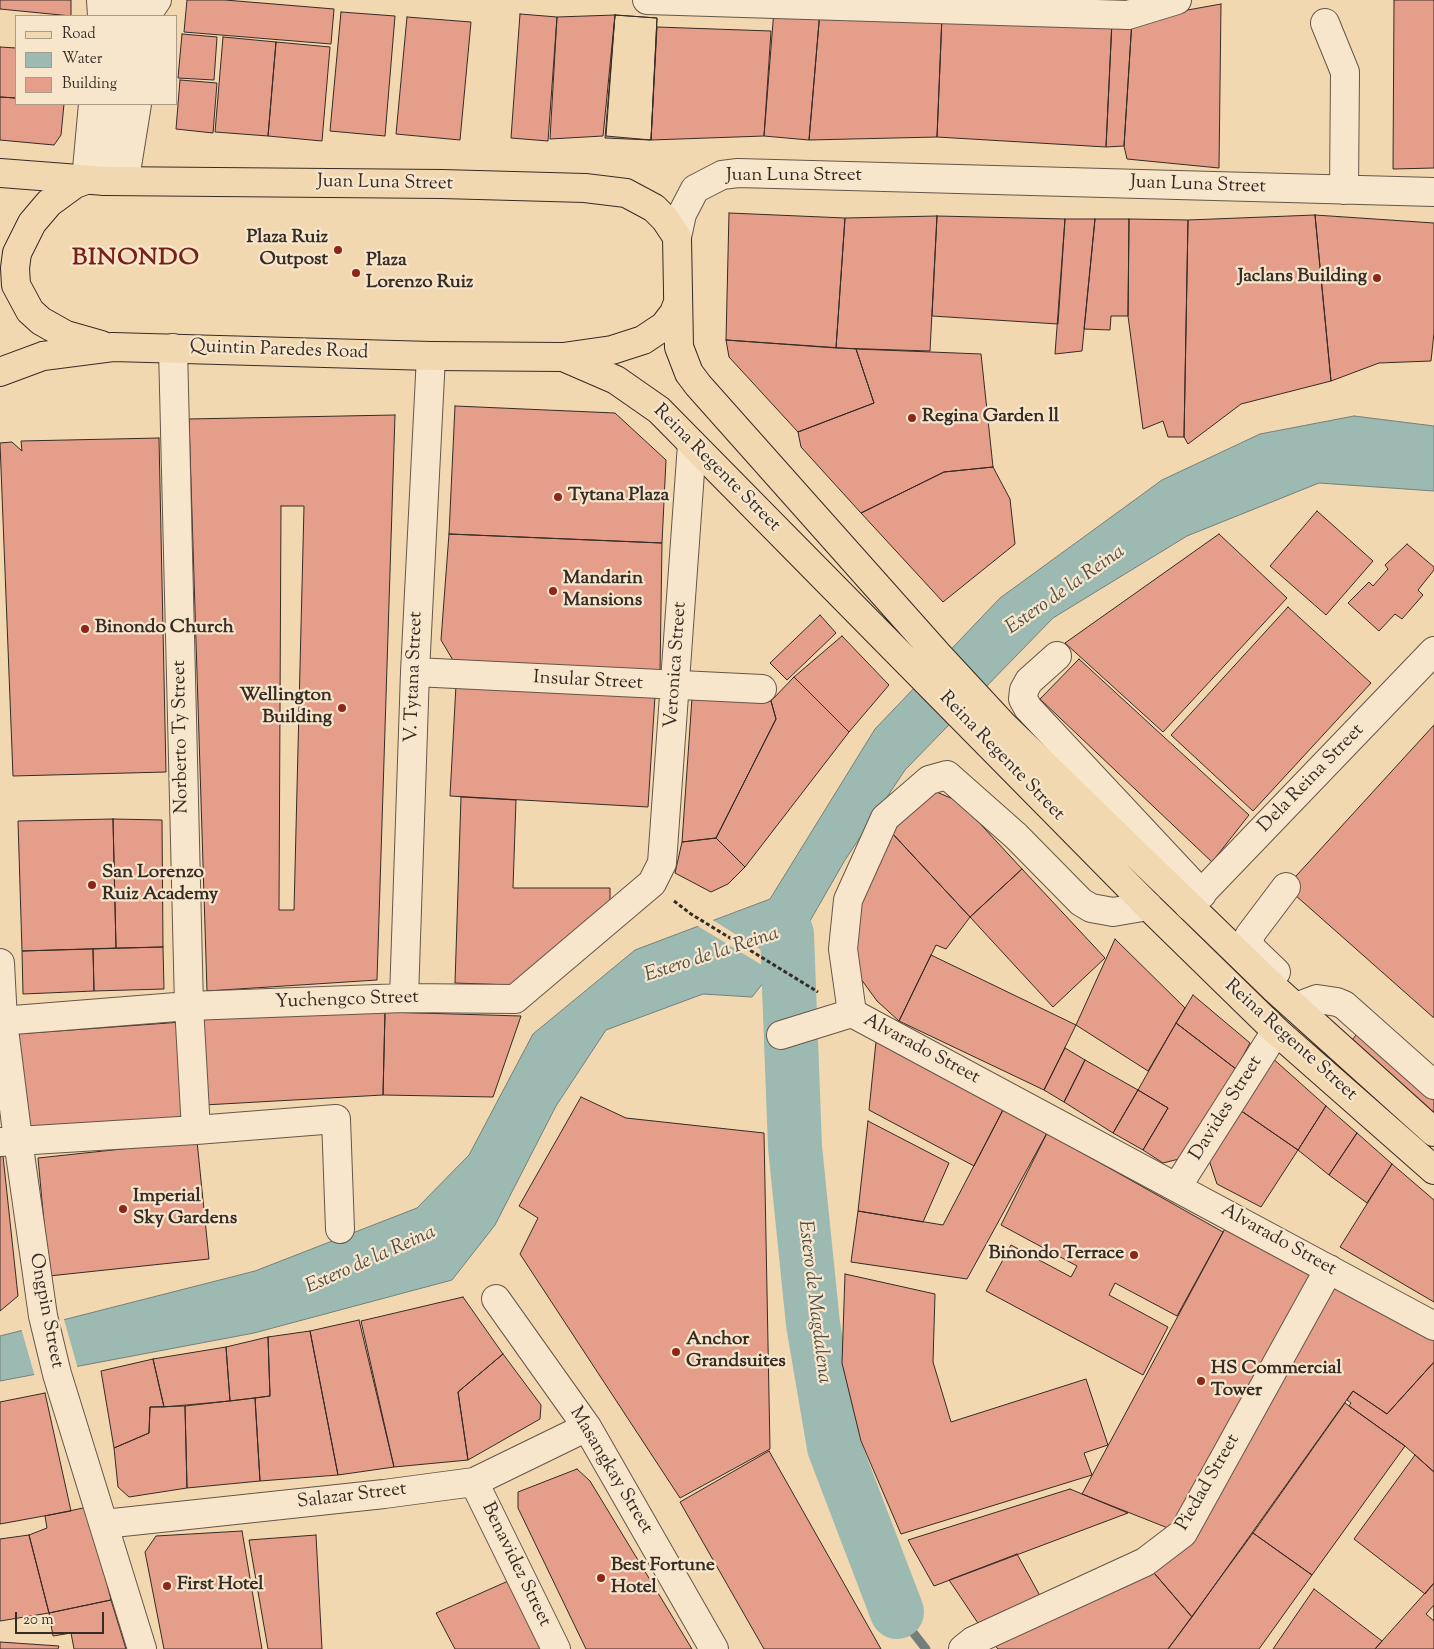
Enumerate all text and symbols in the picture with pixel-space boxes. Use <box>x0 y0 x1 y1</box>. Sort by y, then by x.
legend <box>15 15 178 105</box>
text: Road <box>62 24 96 45</box>
text: Water <box>62 49 102 70</box>
text: Building <box>62 74 117 95</box>
street label: Juan Luna Street <box>726 166 862 188</box>
street label: Juan Luna Street <box>317 171 453 197</box>
street label: Juan Luna Street <box>1130 172 1266 200</box>
place label: Plaza Ruiz Outpost <box>247 228 328 272</box>
marker: Plaza Ruiz Outpost <box>332 244 344 256</box>
district label: BINONDO <box>71 246 201 274</box>
place label: Plaza Lorenzo Ruiz <box>366 251 473 295</box>
marker: Plaza Lorenzo Ruiz <box>350 267 362 279</box>
place label: Jaclans Building <box>1238 267 1367 289</box>
marker: Jaclans Building <box>1371 272 1383 284</box>
street label: Quintin Paredes Road <box>189 336 369 366</box>
street label: Reina Regente Street <box>648 401 784 537</box>
place label: Regina Garden ll <box>922 407 1059 429</box>
marker: Regina Garden ll <box>906 412 918 424</box>
place label: Tytana Plaza <box>568 486 669 508</box>
marker: Tytana Plaza <box>552 491 564 503</box>
water label: Estero de la Reina <box>1002 541 1130 641</box>
place label: Mandarin Mansions <box>563 569 643 613</box>
marker: Mandarin Mansions <box>547 585 559 597</box>
street label: Veronica Street <box>661 601 693 729</box>
street label: V. Tytana Street <box>401 611 429 743</box>
place label: Binondo Church <box>95 618 234 640</box>
marker: Binondo Church <box>79 623 91 635</box>
street label: Norberto Ty Street <box>169 660 195 814</box>
street label: Insular Street <box>533 668 643 696</box>
place label: Wellington Building <box>240 686 332 730</box>
street label: Reina Regente Street <box>933 688 1069 826</box>
marker: Wellington Building <box>336 702 348 714</box>
street label: Dela Reina Street <box>1254 720 1370 838</box>
place label: San Lorenzo Ruiz Academy <box>102 863 218 907</box>
marker: San Lorenzo Ruiz Academy <box>86 879 98 891</box>
water label: Estero de la Reina <box>642 923 782 989</box>
street label: Reina Regente Street <box>1219 975 1361 1107</box>
street label: Yuchengco Street <box>275 987 419 1015</box>
street label: Alvarado Street <box>859 1010 983 1090</box>
street label: Davides Street <box>1186 1053 1268 1165</box>
place label: Imperial Sky Gardens <box>133 1187 237 1231</box>
street label: Alvarado Street <box>1216 1200 1340 1282</box>
marker: Imperial Sky Gardens <box>117 1203 129 1215</box>
water label: Estero de Magdalena <box>791 1219 835 1385</box>
water label: Estero de la Reina <box>302 1222 440 1300</box>
place label: Binondo Terrace <box>988 1244 1124 1266</box>
marker: Binondo Terrace <box>1128 1249 1140 1261</box>
street label: Ongpin Street <box>23 1252 67 1370</box>
place label: Anchor Grandsuites <box>686 1330 786 1374</box>
marker: Anchor Grandsuites <box>670 1346 682 1358</box>
place label: HS Commercial Tower <box>1211 1359 1342 1403</box>
marker: HS Commercial Tower <box>1195 1375 1207 1387</box>
street label: Masangkay Street <box>563 1403 657 1539</box>
street label: Piedad Street <box>1172 1431 1246 1535</box>
street label: Salazar Street <box>296 1479 408 1515</box>
street label: Benavidez Street <box>475 1499 555 1631</box>
place label: Best Fortune Hotel <box>611 1556 715 1600</box>
marker: Best Fortune Hotel <box>595 1572 607 1584</box>
place label: First Hotel <box>177 1575 264 1597</box>
marker: First Hotel <box>161 1580 173 1592</box>
scale bar <box>18 1602 106 1634</box>
text: 20 m <box>23 1610 54 1631</box>

